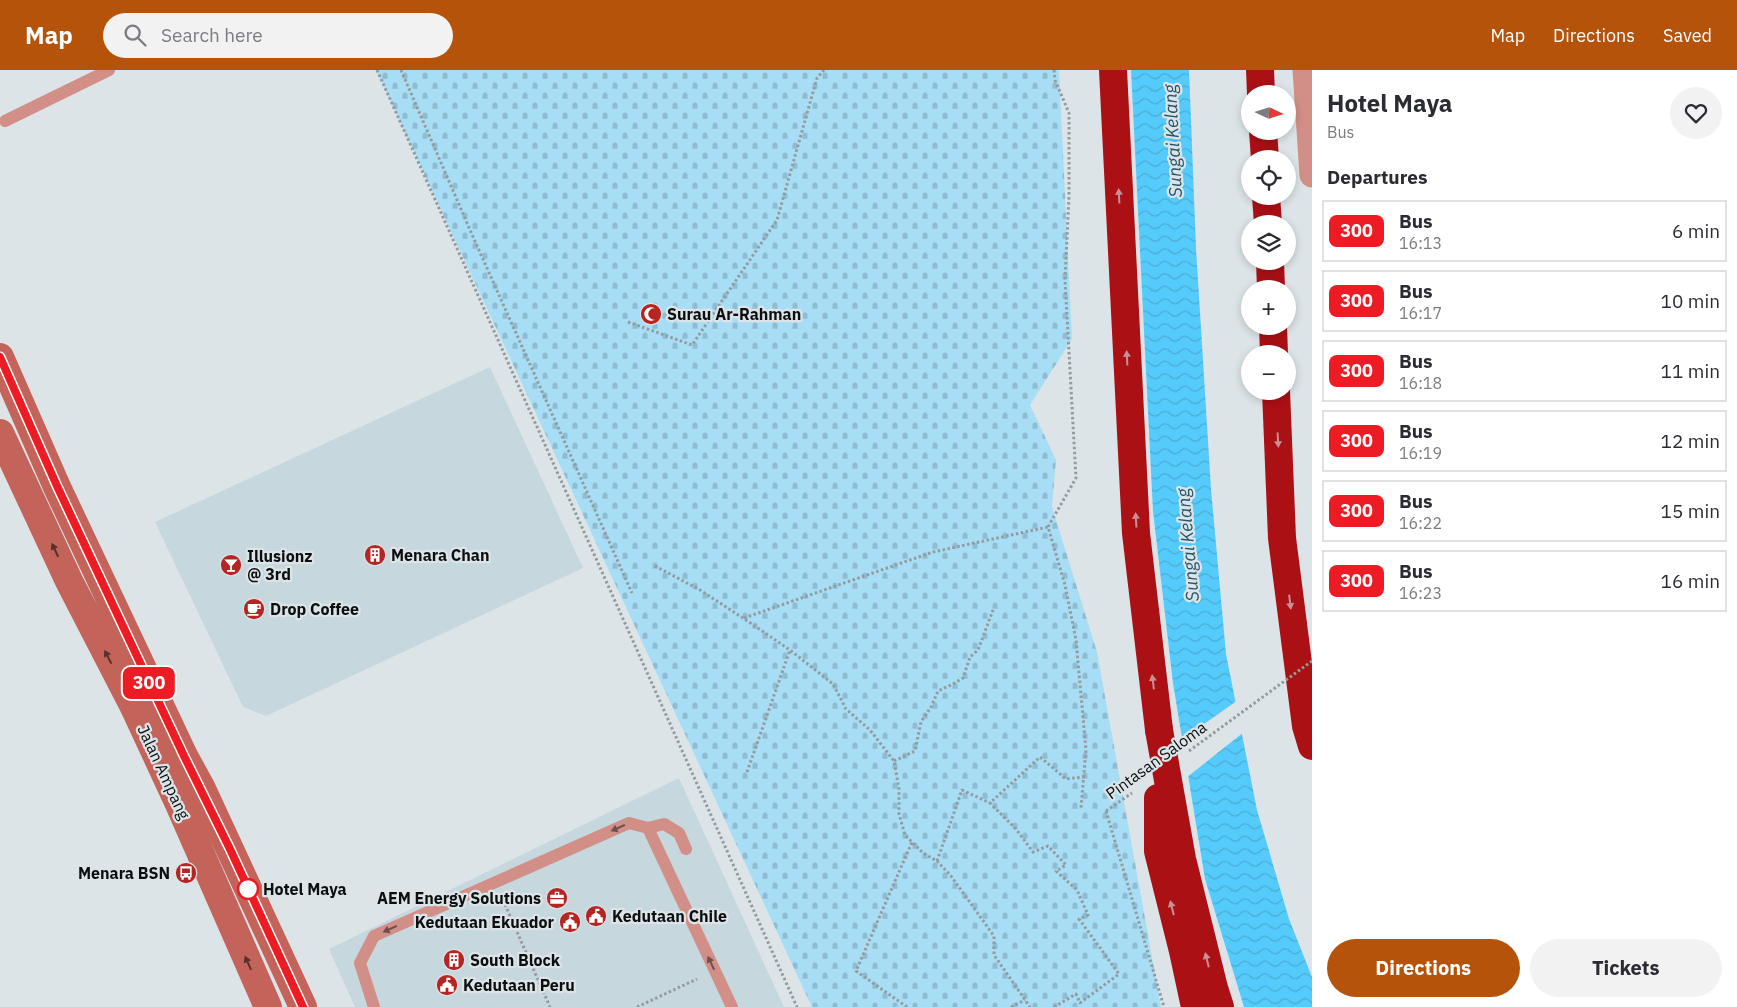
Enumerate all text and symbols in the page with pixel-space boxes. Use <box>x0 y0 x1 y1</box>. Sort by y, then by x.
search box <box>103 13 453 58</box>
text: Map <box>25 19 73 51</box>
icon: search <box>121 21 149 49</box>
text: Search here <box>161 23 263 47</box>
text: Map <box>1490 24 1525 47</box>
text: Directions <box>1553 24 1635 47</box>
text: Saved <box>1663 24 1712 47</box>
water label: Sungai Kelang <box>1158 83 1187 198</box>
north arrow <box>1241 85 1296 140</box>
map controls <box>1241 85 1296 400</box>
text: Hotel Maya <box>1327 87 1453 119</box>
button: heart <box>1670 87 1722 139</box>
text: Bus <box>1327 122 1354 142</box>
button: locate <box>1241 150 1296 205</box>
text: Departures <box>1327 165 1427 189</box>
one-way arrow <box>1115 187 1123 203</box>
text: Bus <box>1399 209 1433 233</box>
button: layers <box>1241 215 1296 270</box>
text: 300 <box>1340 219 1373 242</box>
text: 6 min <box>1672 219 1720 243</box>
text: 16:13 <box>1399 233 1442 253</box>
text: Bus <box>1399 279 1433 303</box>
button: + <box>1241 280 1296 335</box>
text: 300 <box>1340 289 1373 312</box>
text: 10 min <box>1661 289 1720 313</box>
mosque icon: Surau Ar-Rahman <box>639 302 663 326</box>
text: 16:17 <box>1399 303 1442 323</box>
place label: Surau Ar-Rahman <box>667 304 801 324</box>
button: − <box>1241 345 1296 400</box>
text: Bus <box>1399 349 1433 373</box>
one-way arrow <box>1123 350 1131 366</box>
text: 300 <box>1340 359 1373 382</box>
text: 11 min <box>1661 359 1720 383</box>
text: 16:18 <box>1399 373 1442 393</box>
text: Bus <box>1399 419 1433 443</box>
text: 300 <box>1340 429 1373 452</box>
text: 12 min <box>1661 429 1720 453</box>
one-way arrow <box>1274 432 1282 448</box>
text: 16:19 <box>1399 443 1442 463</box>
water label: Sungai Kelang <box>1171 487 1204 603</box>
text: Bus <box>1399 489 1433 513</box>
text: 300 <box>1340 499 1373 522</box>
text: 15 min <box>1661 499 1720 523</box>
one-way arrow <box>1131 512 1139 528</box>
text: 16:22 <box>1399 513 1442 533</box>
one-way arrow <box>50 543 58 557</box>
building icon: Menara Chan <box>363 543 387 567</box>
place label: Menara Chan <box>391 545 489 565</box>
place label: Illusionz @ 3rd <box>247 546 313 584</box>
bar icon: Illusionz @ 3rd <box>219 553 243 577</box>
text: Bus <box>1399 559 1433 583</box>
text: 300 <box>1340 569 1373 592</box>
text: 16 min <box>1661 569 1720 593</box>
text: 16:23 <box>1399 583 1442 603</box>
one-way arrow <box>1286 594 1294 610</box>
cafe icon: Drop Coffee <box>242 597 266 621</box>
place label: Drop Coffee <box>270 599 359 619</box>
one-way arrow <box>104 650 112 664</box>
line badge: 300 <box>120 667 178 699</box>
text: 300 <box>133 671 165 694</box>
one-way arrow <box>1149 673 1157 689</box>
street label: Pintasan Saloma <box>1102 716 1211 803</box>
street label: Jalan Ampang <box>133 722 195 823</box>
one-way arrow <box>611 824 625 832</box>
bus stop icon: Menara BSN <box>174 861 198 885</box>
place label: Menara BSN <box>78 863 170 883</box>
marker: Hotel Maya <box>237 878 259 900</box>
place label: Hotel Maya <box>263 879 347 899</box>
office icon: AEM Energy Solutions <box>545 886 569 910</box>
place label: AEM Energy Solutions <box>377 888 541 908</box>
one-way arrow <box>1168 901 1176 916</box>
public building icon: Kedutaan Chile <box>584 904 608 928</box>
place label: Kedutaan Chile <box>612 906 727 926</box>
public building icon: Kedutaan Ekuador <box>558 910 582 934</box>
place label: Kedutaan Ekuador <box>415 912 555 932</box>
one-way arrow <box>383 925 397 933</box>
button: Directions <box>1327 939 1520 997</box>
button: Tickets <box>1530 939 1722 997</box>
building icon: South Block <box>442 948 466 972</box>
place label: South Block <box>470 950 561 970</box>
one-way arrow <box>1203 953 1211 968</box>
one-way arrow <box>243 956 251 970</box>
one-way arrow <box>707 956 715 970</box>
public building icon: Kedutaan Peru <box>435 973 459 997</box>
place label: Kedutaan Peru <box>463 975 575 995</box>

